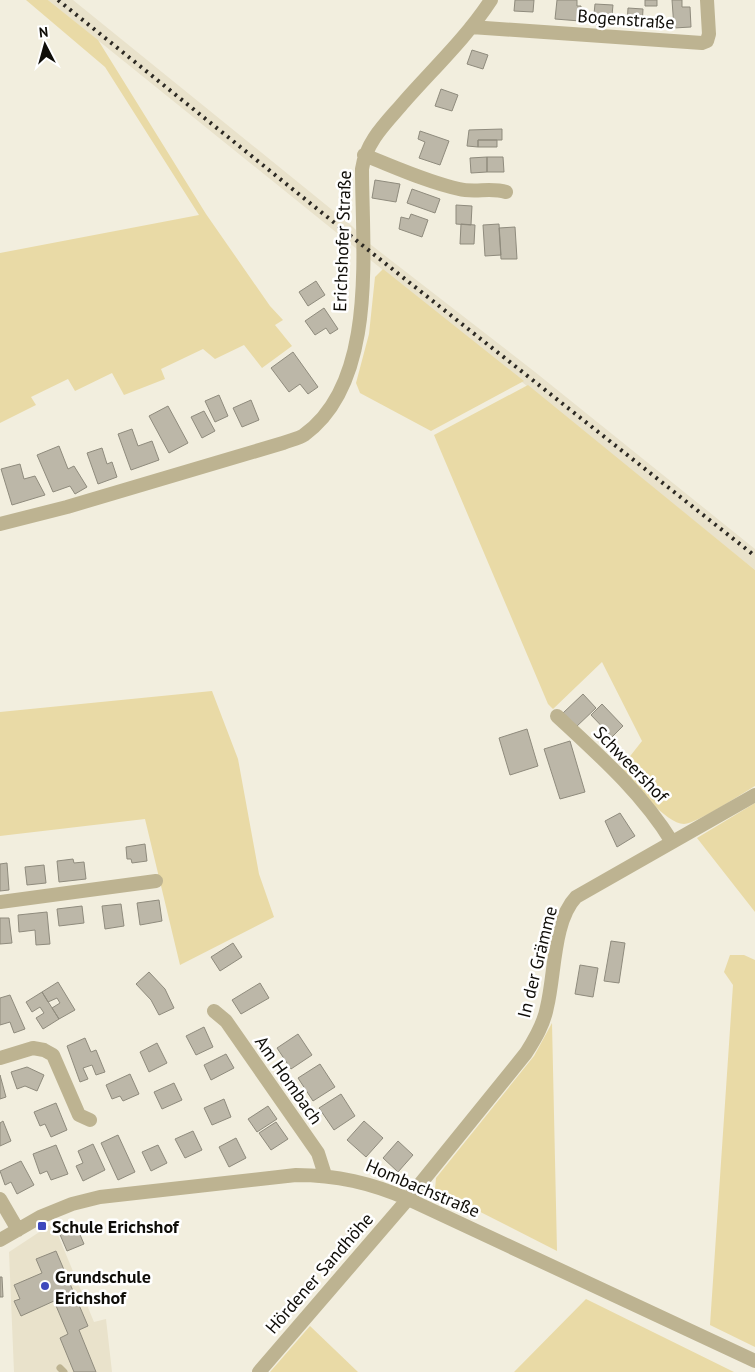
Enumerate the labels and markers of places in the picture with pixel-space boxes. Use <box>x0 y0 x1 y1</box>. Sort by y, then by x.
place label: Schule Erichshof <box>52 1215 180 1238</box>
marker: Schule Erichshof <box>36 1220 48 1232</box>
place label: Grundschule Erichshof <box>55 1265 151 1309</box>
marker: Grundschule Erichshof <box>39 1280 51 1292</box>

